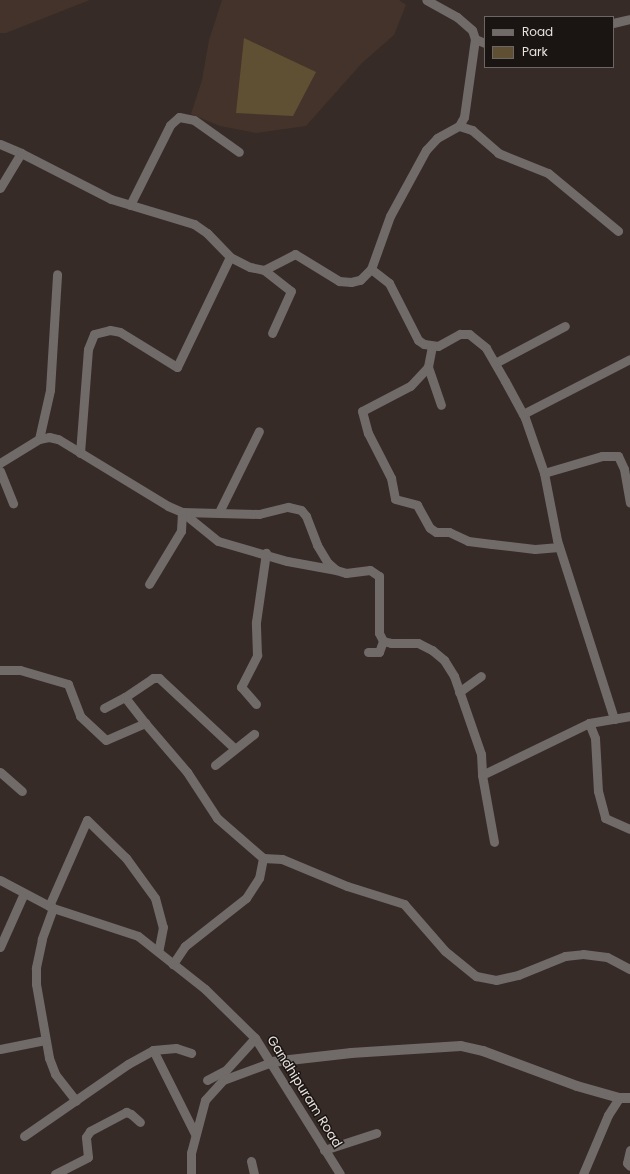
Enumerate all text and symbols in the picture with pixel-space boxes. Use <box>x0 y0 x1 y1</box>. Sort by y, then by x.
legend <box>484 16 614 68</box>
text: Road <box>522 23 553 40</box>
text: Park <box>522 43 548 60</box>
street label: Gandhipuram Road <box>263 1033 345 1151</box>

